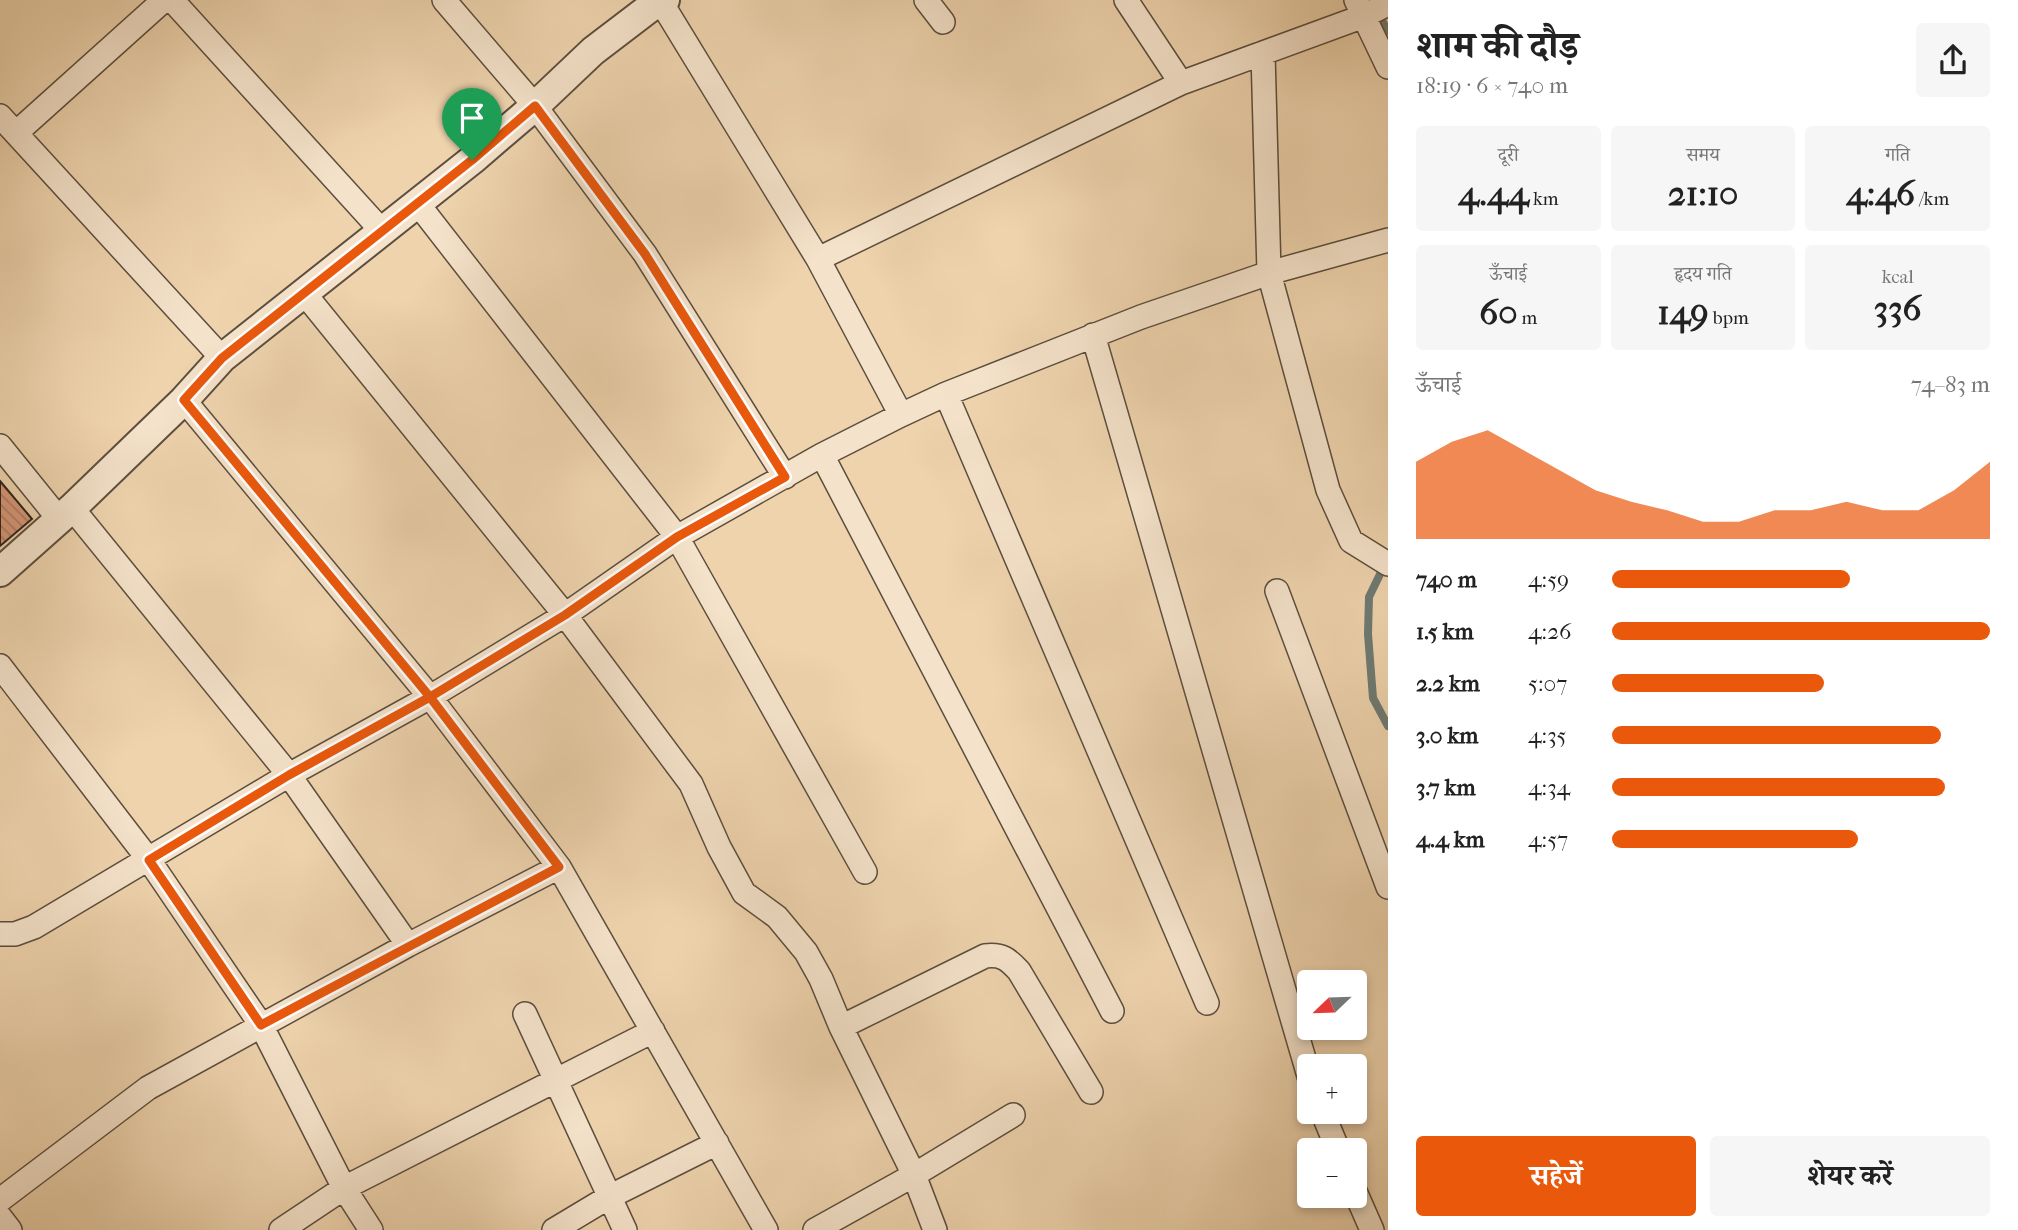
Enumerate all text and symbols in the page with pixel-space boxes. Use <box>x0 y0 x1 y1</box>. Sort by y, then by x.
text: शाम की दौड़ <box>1416 23 1579 68</box>
button: share <box>1916 23 1990 97</box>
text: 18:19 · 6 × 740 m <box>1416 72 1568 99</box>
pin <box>442 88 502 160</box>
icon: arrive <box>453 99 491 137</box>
text: दूरी <box>1498 144 1519 166</box>
text: समय <box>1686 144 1720 166</box>
text: गति <box>1885 144 1910 166</box>
text: 4.44 <box>1458 173 1529 214</box>
text: 21:10 <box>1668 173 1738 214</box>
text: 4:46 <box>1846 173 1915 214</box>
text: km <box>1529 188 1559 210</box>
text: /km <box>1915 188 1949 210</box>
text: ऊँचाई <box>1490 263 1527 285</box>
text: हृदय गति <box>1674 263 1732 285</box>
text: kcal <box>1882 266 1914 288</box>
text: 336 <box>1874 288 1922 329</box>
text: 60 <box>1479 292 1518 333</box>
text: 149 <box>1657 292 1709 333</box>
text: m <box>1518 307 1537 329</box>
text: bpm <box>1709 307 1749 329</box>
text: ऊँचाई <box>1416 371 1461 398</box>
text: 74–83 m <box>1911 371 1990 398</box>
text: 740 m <box>1416 566 1477 593</box>
text: 4:59 <box>1528 566 1569 593</box>
text: 1.5 km <box>1416 618 1474 645</box>
text: 4:26 <box>1528 618 1571 645</box>
text: 2.2 km <box>1416 670 1480 697</box>
text: 5:07 <box>1528 670 1567 697</box>
text: 3.0 km <box>1416 722 1478 749</box>
text: 4:35 <box>1528 722 1567 749</box>
text: 3.7 km <box>1416 774 1476 801</box>
text: 4:34 <box>1528 774 1570 801</box>
text: 4.4 km <box>1416 826 1485 853</box>
text: 4:57 <box>1528 826 1568 853</box>
north arrow <box>1297 970 1367 1040</box>
map controls <box>1297 970 1367 1208</box>
button: + <box>1297 1054 1367 1124</box>
button: सहेजें <box>1416 1136 1696 1216</box>
button: शेयर करें <box>1710 1136 1990 1216</box>
button: − <box>1297 1138 1367 1208</box>

